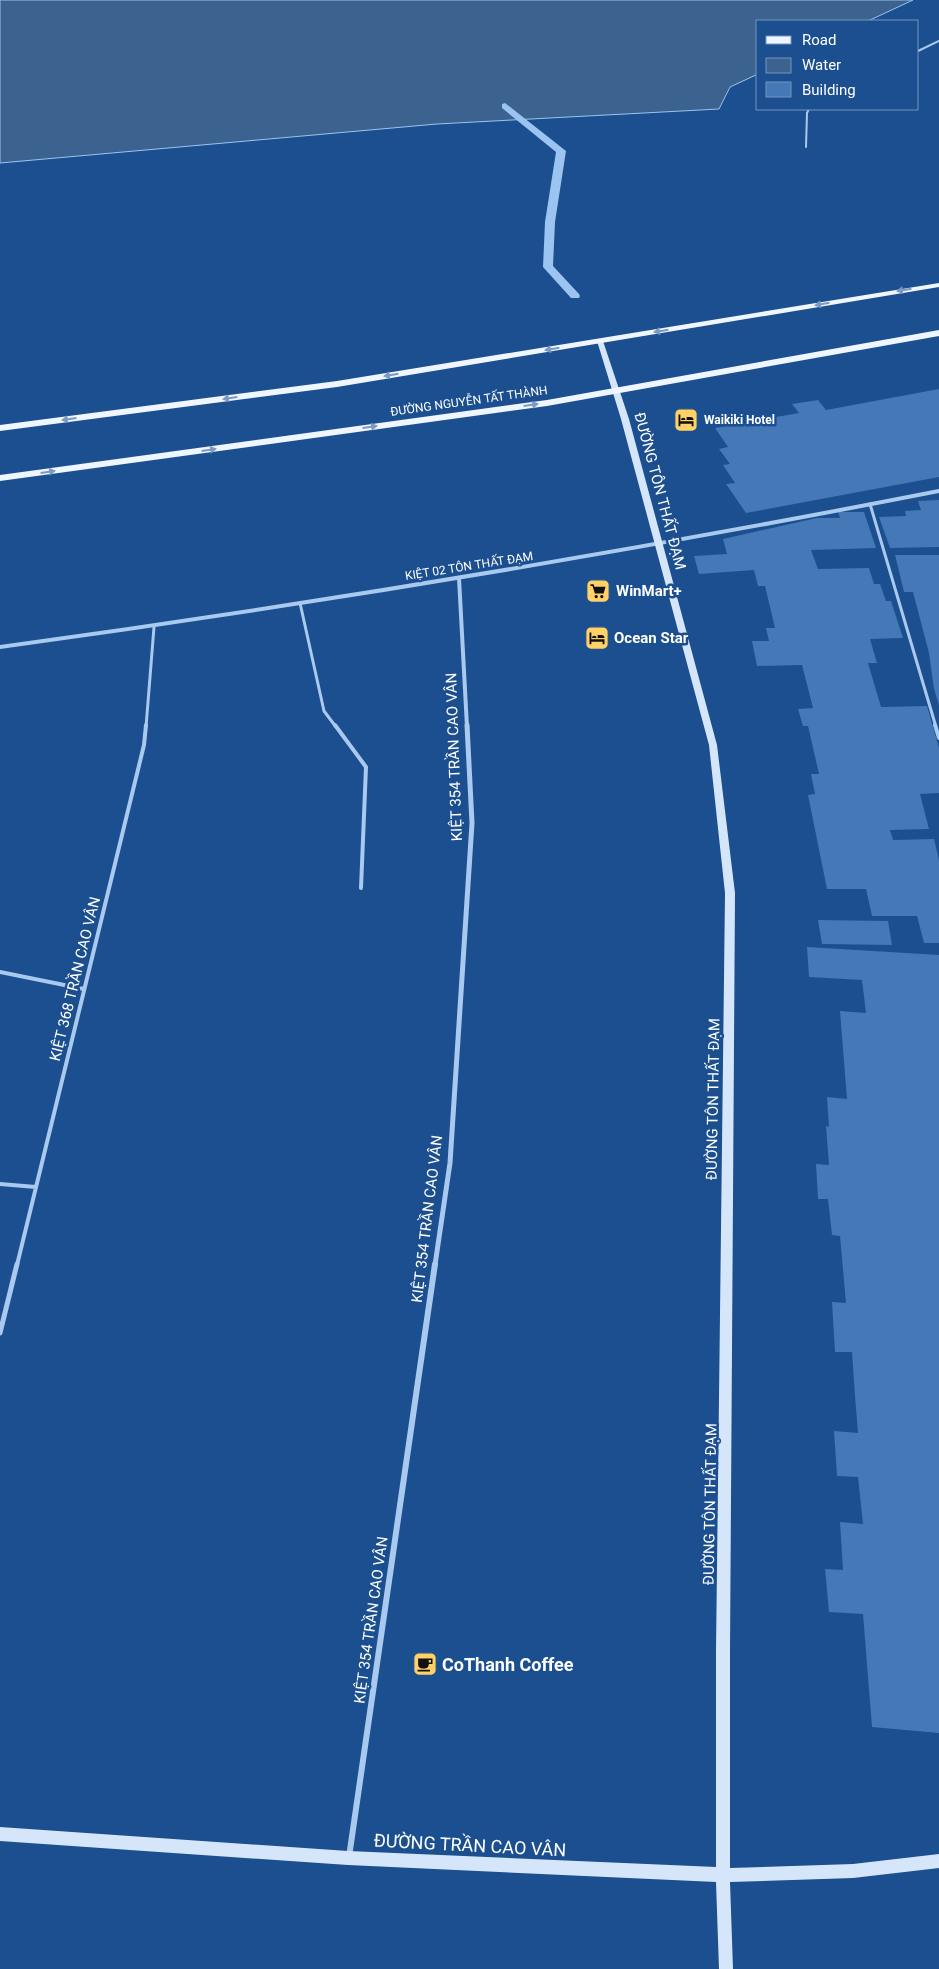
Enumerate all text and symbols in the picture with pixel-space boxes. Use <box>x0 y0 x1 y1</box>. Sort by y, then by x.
legend <box>756 20 919 110</box>
text: Road <box>802 31 836 49</box>
text: Water <box>802 56 841 74</box>
text: Building <box>802 81 856 99</box>
one-way arrow <box>896 287 912 295</box>
one-way arrow <box>813 301 829 309</box>
one-way arrow <box>653 328 669 336</box>
one-way arrow <box>543 345 559 353</box>
one-way arrow <box>383 371 399 379</box>
street label: ĐƯỜNG NGUYỄN TẤT THÀNH <box>389 381 548 419</box>
one-way arrow <box>222 394 238 402</box>
one-way arrow <box>524 401 540 409</box>
hotel icon: Waikiki Hotel <box>673 407 699 433</box>
street label: ĐƯỜNG TÔN THẤT ĐẠM <box>630 410 691 572</box>
place label: Waikiki Hotel <box>704 413 775 427</box>
one-way arrow <box>61 415 77 423</box>
one-way arrow <box>363 423 379 431</box>
one-way arrow <box>202 445 218 453</box>
one-way arrow <box>41 467 57 475</box>
street label: KIỆT 02 TÔN THẤT ĐẠM <box>404 547 534 583</box>
supermarket icon: WinMart+ <box>585 578 611 604</box>
place label: WinMart+ <box>616 582 682 600</box>
hotel icon: Ocean Star <box>584 625 610 651</box>
place label: Ocean Star <box>614 629 689 647</box>
street label: KIỆT 354 TRẦN CAO VÂN <box>441 672 466 842</box>
street label: KIỆT 368 TRẦN CAO VÂN <box>45 895 104 1063</box>
street label: ĐƯỜNG TÔN THẤT ĐẠM <box>702 1018 723 1180</box>
street label: KIỆT 354 TRẦN CAO VÂN <box>407 1134 446 1304</box>
street label: ĐƯỜNG TÔN THẤT ĐẠM <box>699 1423 720 1585</box>
street label: KIỆT 354 TRẦN CAO VÂN <box>349 1535 392 1705</box>
cafe icon: CoThanh Coffee <box>412 1651 438 1677</box>
place label: CoThanh Coffee <box>442 1654 574 1675</box>
street label: ĐƯỜNG TRẦN CAO VÂN <box>373 1828 567 1861</box>

